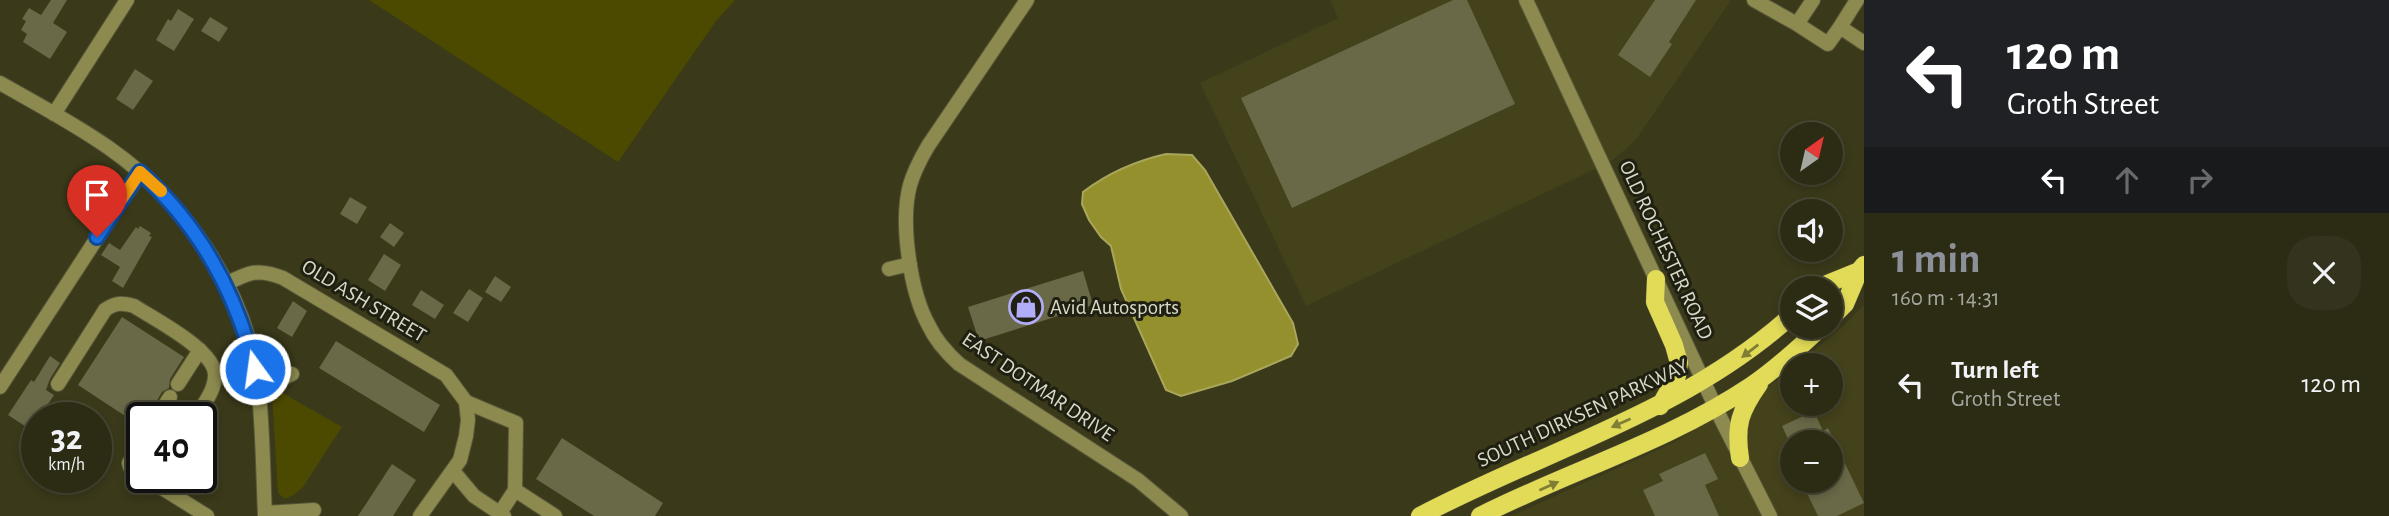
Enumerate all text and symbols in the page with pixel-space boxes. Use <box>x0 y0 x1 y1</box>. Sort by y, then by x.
icon: left <box>1892 28 1983 119</box>
text: 120 m <box>2007 30 2120 79</box>
text: Groth Street <box>2007 88 2159 120</box>
north arrow <box>1780 122 1843 186</box>
map controls <box>1780 122 1843 493</box>
street label: OLD ROCHESTER ROAD <box>1615 157 1717 343</box>
icon: left <box>2035 161 2073 199</box>
icon: ahead <box>2108 161 2146 199</box>
icon: right <box>2181 161 2219 199</box>
pin <box>67 165 127 237</box>
icon: arrive <box>78 176 116 214</box>
button: sound <box>1780 199 1843 262</box>
button: close <box>2287 236 2361 310</box>
text: 1 min <box>1892 238 1981 280</box>
street label: OLD ASH STREET <box>298 256 430 346</box>
button: layers <box>1780 276 1843 339</box>
text: 160 m · 14:31 <box>1892 287 2000 310</box>
shop icon: Avid Autosports <box>1007 288 1045 326</box>
place label: Avid Autosports <box>1050 297 1179 318</box>
street label: EAST DOTMAR DRIVE <box>958 328 1118 446</box>
position arrow <box>218 332 292 406</box>
one-way arrow <box>1741 343 1759 358</box>
button: + <box>1780 353 1843 416</box>
street label: SOUTH DIRKSEN PARKWAY <box>1474 355 1692 471</box>
text: Turn left <box>1951 357 2039 383</box>
icon: left <box>1892 366 1930 404</box>
text: 120 m <box>2301 371 2361 397</box>
text: Groth Street <box>1951 388 2060 411</box>
speed limit sign: 40 <box>126 402 217 493</box>
one-way arrow <box>1611 417 1631 429</box>
text: 32 <box>51 421 82 456</box>
button: − <box>1780 430 1843 493</box>
text: km/h <box>48 456 85 474</box>
one-way arrow <box>1539 480 1559 492</box>

